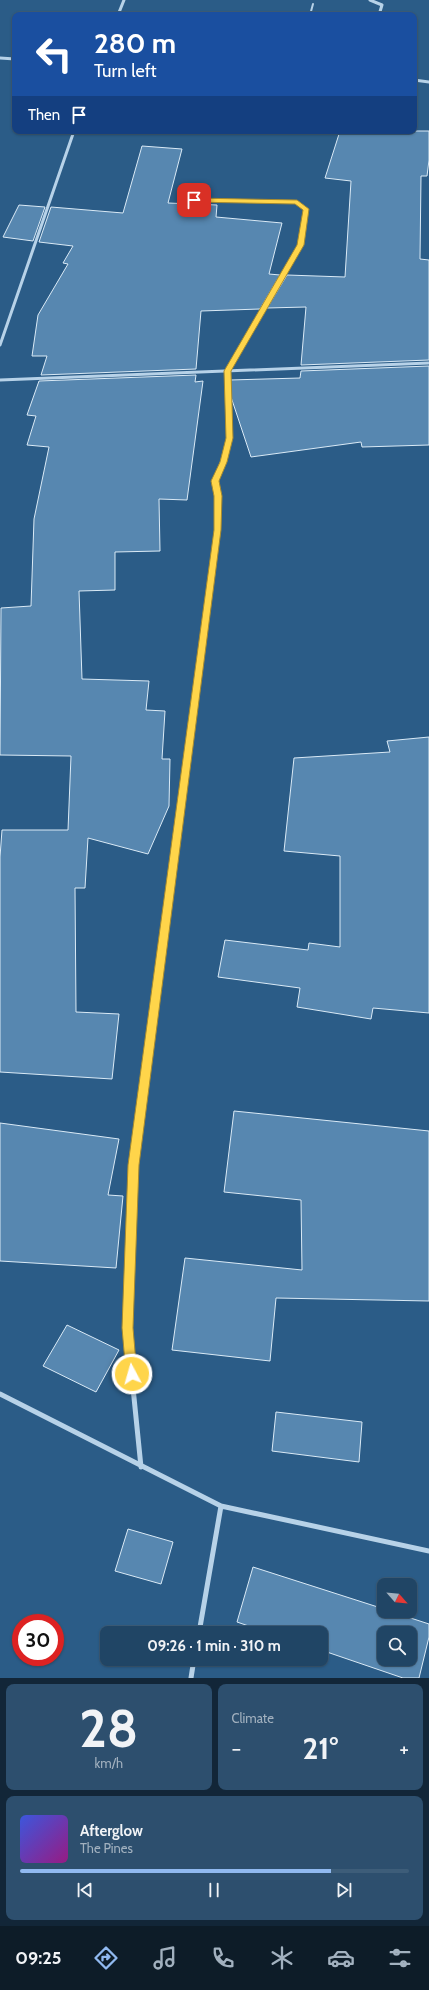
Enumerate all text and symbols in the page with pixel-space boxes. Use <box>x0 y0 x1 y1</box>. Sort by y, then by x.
text: 280 m <box>94 26 176 60</box>
icon: left <box>28 28 80 80</box>
text: Turn left <box>94 60 157 82</box>
icon: arrive <box>68 104 90 126</box>
text: Then <box>28 106 60 124</box>
pin <box>177 183 211 217</box>
icon: arrive <box>183 189 205 211</box>
position arrow <box>111 1353 153 1395</box>
north arrow <box>377 1578 417 1618</box>
map controls <box>377 1578 417 1666</box>
speed limit sign: 30 <box>12 1614 64 1666</box>
button: search <box>377 1626 417 1666</box>
text: 09:26 · 1 min · 310 m <box>147 1637 281 1655</box>
text: 28 <box>79 1697 138 1760</box>
text: Climate <box>232 1710 274 1726</box>
text: 21° <box>302 1730 338 1767</box>
text: − <box>232 1735 241 1762</box>
text: + <box>399 1735 409 1762</box>
text: km/h <box>95 1755 123 1771</box>
text: Afterglow <box>80 1822 143 1840</box>
text: The Pines <box>80 1840 133 1856</box>
icon: previous <box>74 1879 96 1901</box>
icon: pause <box>203 1879 225 1901</box>
icon: next <box>333 1879 355 1901</box>
icon: directions <box>92 1944 120 1972</box>
icon: music <box>151 1944 179 1972</box>
icon: phone <box>209 1944 237 1972</box>
icon: climate <box>268 1944 296 1972</box>
icon: car <box>327 1944 355 1972</box>
icon: filters <box>386 1944 414 1972</box>
text: 09:25 <box>15 1947 61 1969</box>

